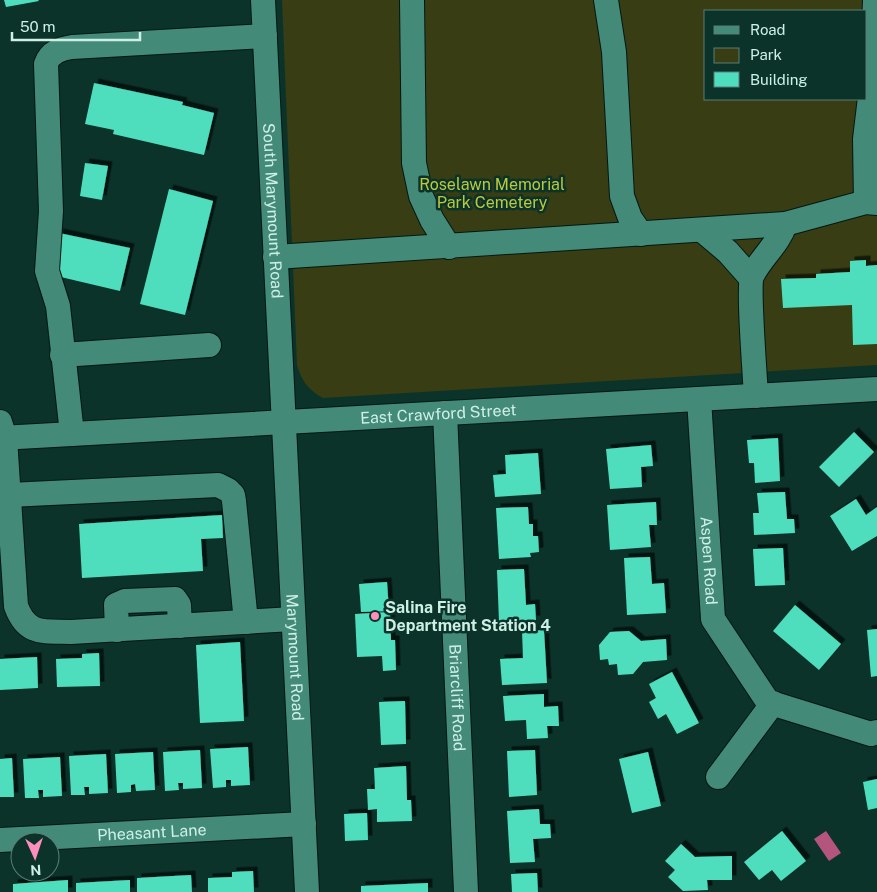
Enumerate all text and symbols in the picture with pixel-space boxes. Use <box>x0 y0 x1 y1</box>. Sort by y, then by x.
scale bar <box>12 10 140 42</box>
legend <box>704 10 867 100</box>
text: 50 m <box>20 18 55 35</box>
text: Road <box>750 21 786 38</box>
text: Park <box>750 46 782 63</box>
text: Building <box>750 71 808 88</box>
street label: South Marymount Road <box>259 123 287 299</box>
park label: Roselawn Memorial Park Cemetery <box>419 175 565 212</box>
street label: East Crawford Street <box>360 400 517 428</box>
street label: Aspen Road <box>696 516 721 606</box>
street label: Marymount Road <box>282 593 308 721</box>
place label: Salina Fire Department Station 4 <box>385 598 551 635</box>
marker: Salina Fire Department Station 4 <box>369 610 381 622</box>
street label: Briarcliff Road <box>445 644 469 752</box>
street label: Pheasant Lane <box>97 820 207 845</box>
north arrow <box>10 832 60 882</box>
text: N <box>30 862 42 878</box>

